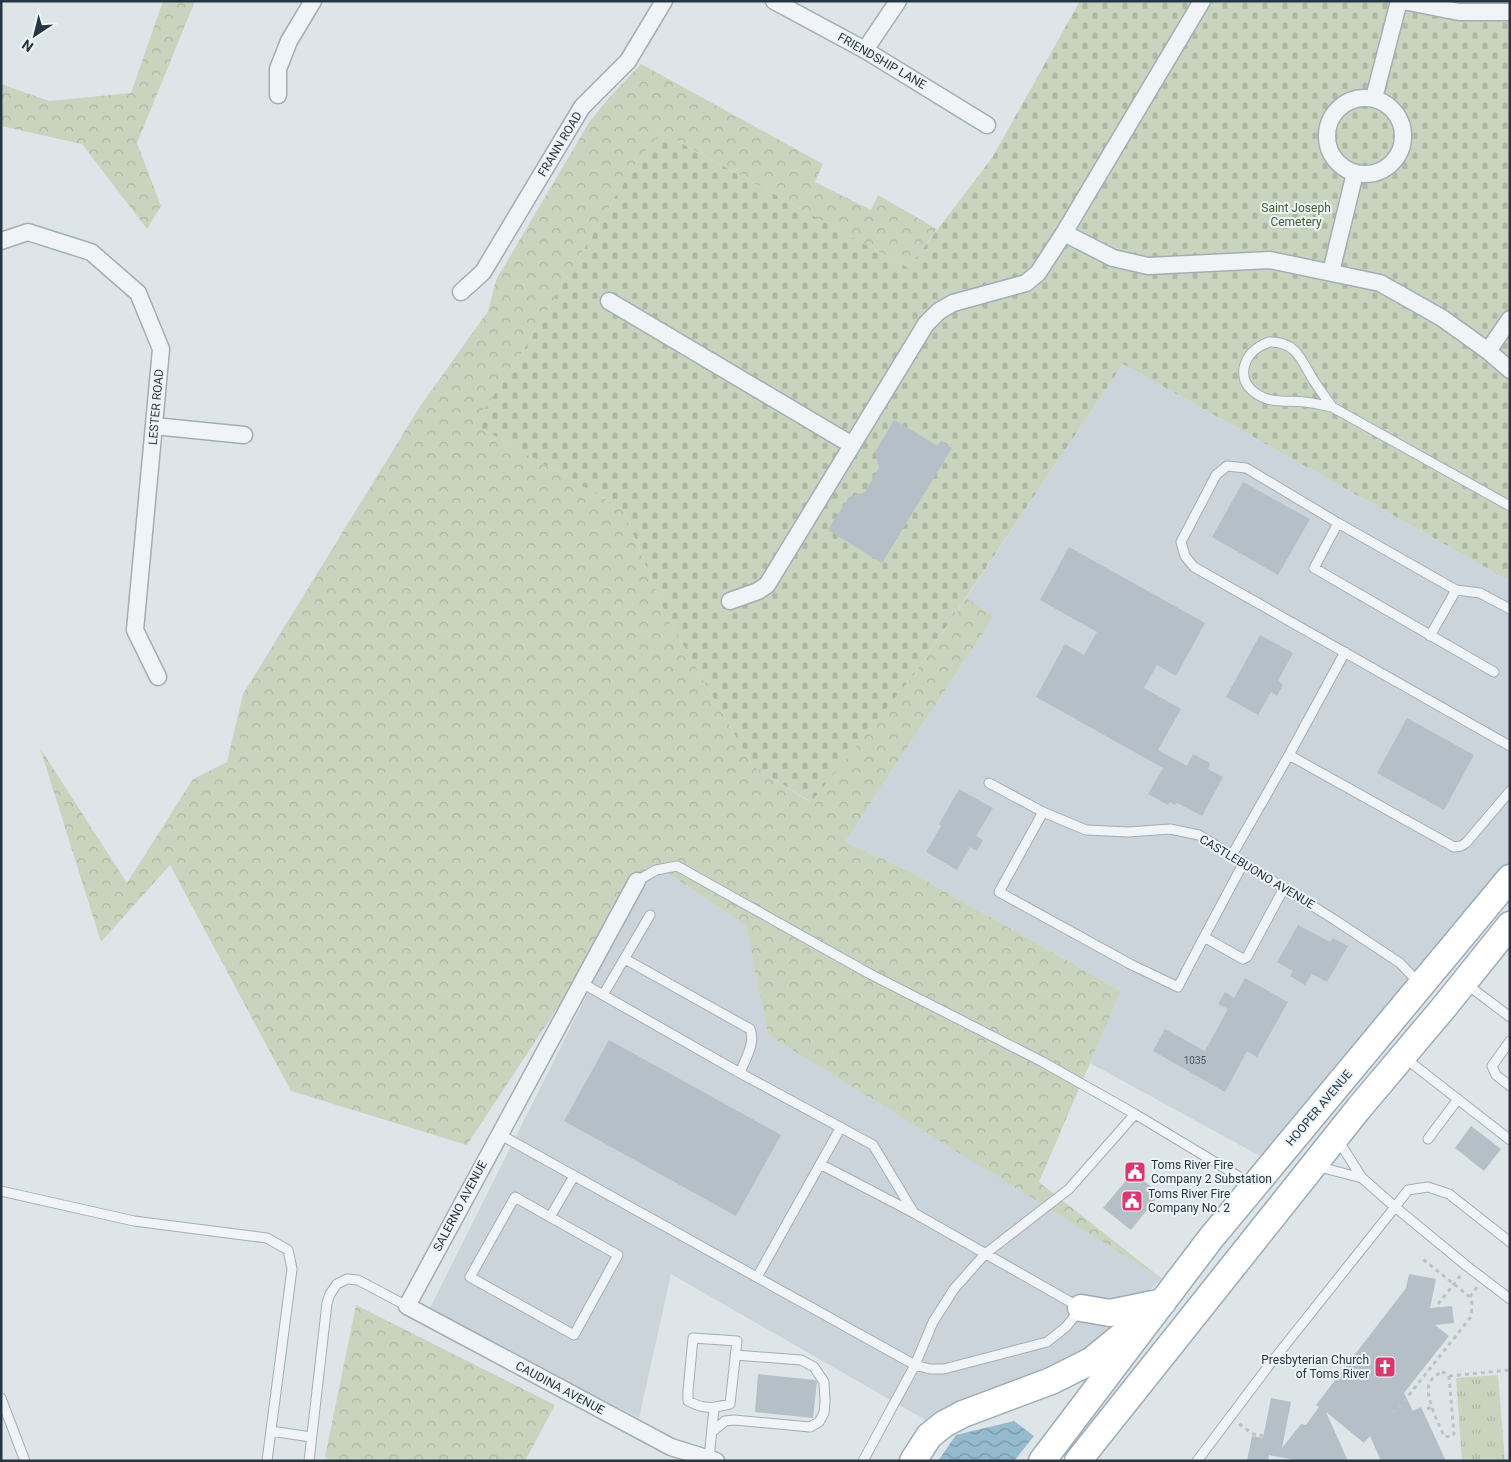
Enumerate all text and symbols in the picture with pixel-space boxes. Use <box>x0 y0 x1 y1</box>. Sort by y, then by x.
north arrow <box>10 10 60 60</box>
street label: FRIENDSHIP LANE <box>835 30 929 92</box>
text: N <box>19 36 36 55</box>
street label: FRANN ROAD <box>535 109 585 179</box>
park label: Saint Joseph Cemetery <box>1261 201 1331 229</box>
street label: LESTER ROAD <box>146 368 166 445</box>
street label: CASTLEBUONO AVENUE <box>1197 832 1317 912</box>
house number: 1035 <box>1184 1055 1207 1066</box>
street label: HOOPER AVENUE <box>1283 1067 1355 1149</box>
street label: SALERNO AVENUE <box>430 1158 490 1254</box>
place label: Toms River Fire Company 2 Substation <box>1151 1158 1272 1186</box>
public building icon: Toms River Fire Company 2 Substation <box>1123 1160 1147 1184</box>
place label: Toms River Fire Company No. 2 <box>1148 1187 1230 1215</box>
public building icon: Toms River Fire Company No. 2 <box>1120 1189 1144 1213</box>
place label: Presbyterian Church of Toms River <box>1261 1353 1369 1381</box>
church icon: Presbyterian Church of Toms River <box>1373 1355 1397 1379</box>
street label: CAUDINA AVENUE <box>513 1359 607 1417</box>

